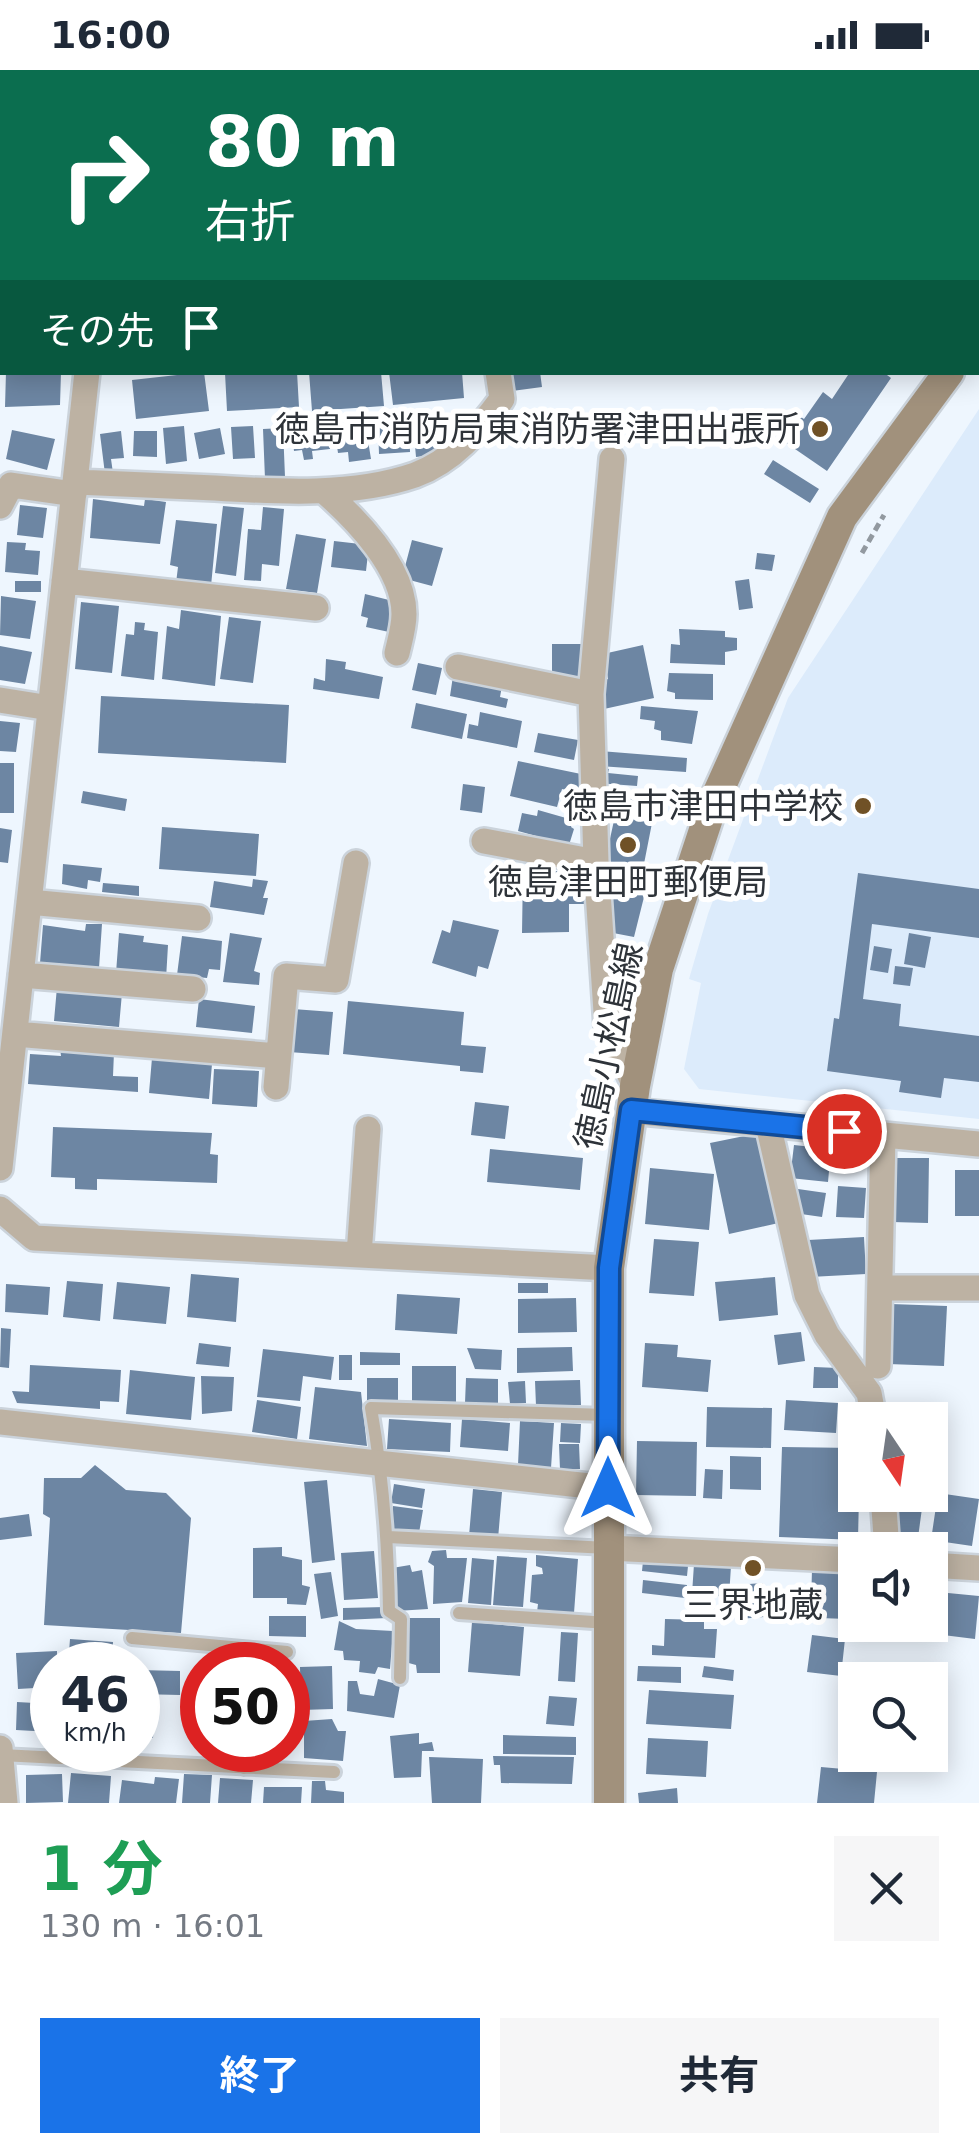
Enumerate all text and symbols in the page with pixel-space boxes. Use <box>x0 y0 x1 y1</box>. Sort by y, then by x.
text: 16:00 <box>50 13 171 57</box>
text: 80 m <box>205 101 400 183</box>
icon: right <box>40 110 170 240</box>
text: 右折 <box>205 195 295 248</box>
icon: arrive <box>174 300 229 355</box>
text: その先 <box>40 309 154 353</box>
place label: 徳島市消防局東消防署津田出張所 <box>275 409 800 449</box>
marker: 徳島市消防局東消防署津田出張所 <box>809 418 831 440</box>
place label: 徳島市津田中学校 <box>563 786 843 826</box>
marker: 徳島市津田中学校 <box>852 795 874 817</box>
marker: 徳島津田町郵便局 <box>617 834 639 856</box>
place label: 徳島津田町郵便局 <box>488 862 768 902</box>
street label: 徳島小松島線 <box>568 939 650 1153</box>
pin <box>802 1089 887 1174</box>
icon: arrive <box>817 1104 872 1159</box>
north arrow <box>838 1402 948 1512</box>
map controls <box>838 1402 948 1772</box>
position arrow <box>556 1436 660 1540</box>
button: sound <box>838 1532 948 1642</box>
marker: 三界地蔵 <box>742 1557 764 1579</box>
place label: 三界地蔵 <box>683 1585 823 1625</box>
speed limit sign: 50 <box>180 1642 310 1772</box>
button: search <box>838 1662 948 1772</box>
text: 46 <box>60 1666 130 1724</box>
text: km/h <box>63 1718 127 1747</box>
text: 1 分 <box>40 1834 163 1904</box>
button: close <box>834 1836 939 1941</box>
text: 130 m · 16:01 <box>40 1907 265 1945</box>
button: 終了 <box>40 2018 480 2133</box>
button: 共有 <box>500 2018 939 2133</box>

